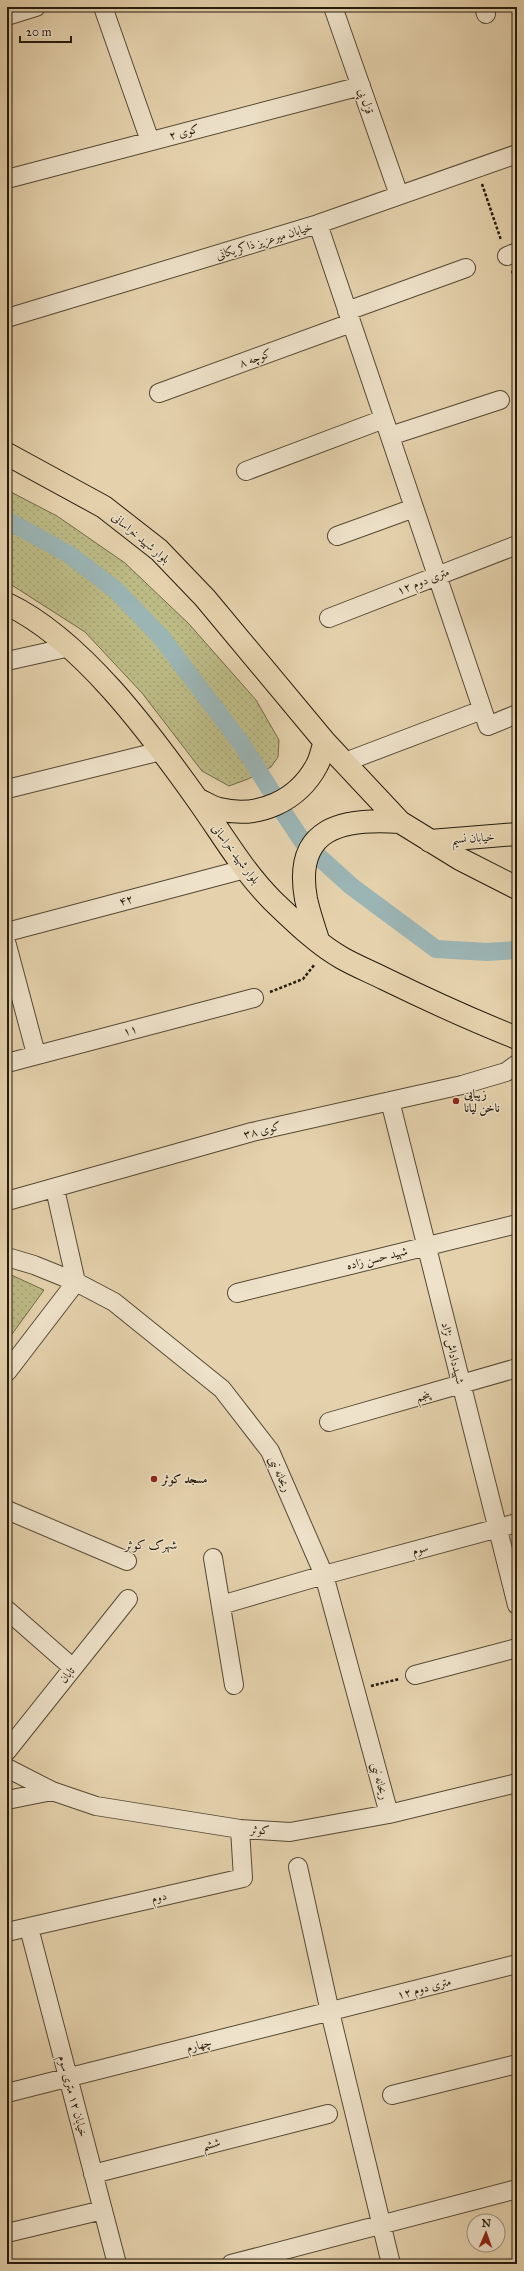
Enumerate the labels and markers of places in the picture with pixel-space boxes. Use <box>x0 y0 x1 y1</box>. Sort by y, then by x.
place label: زیبایی ناخن لیانا <box>463 1087 500 1116</box>
marker: زیبایی ناخن لیانا <box>451 1096 461 1106</box>
place label: مسجد کوثر <box>160 1472 208 1487</box>
marker: مسجد کوثر <box>149 1474 159 1484</box>

